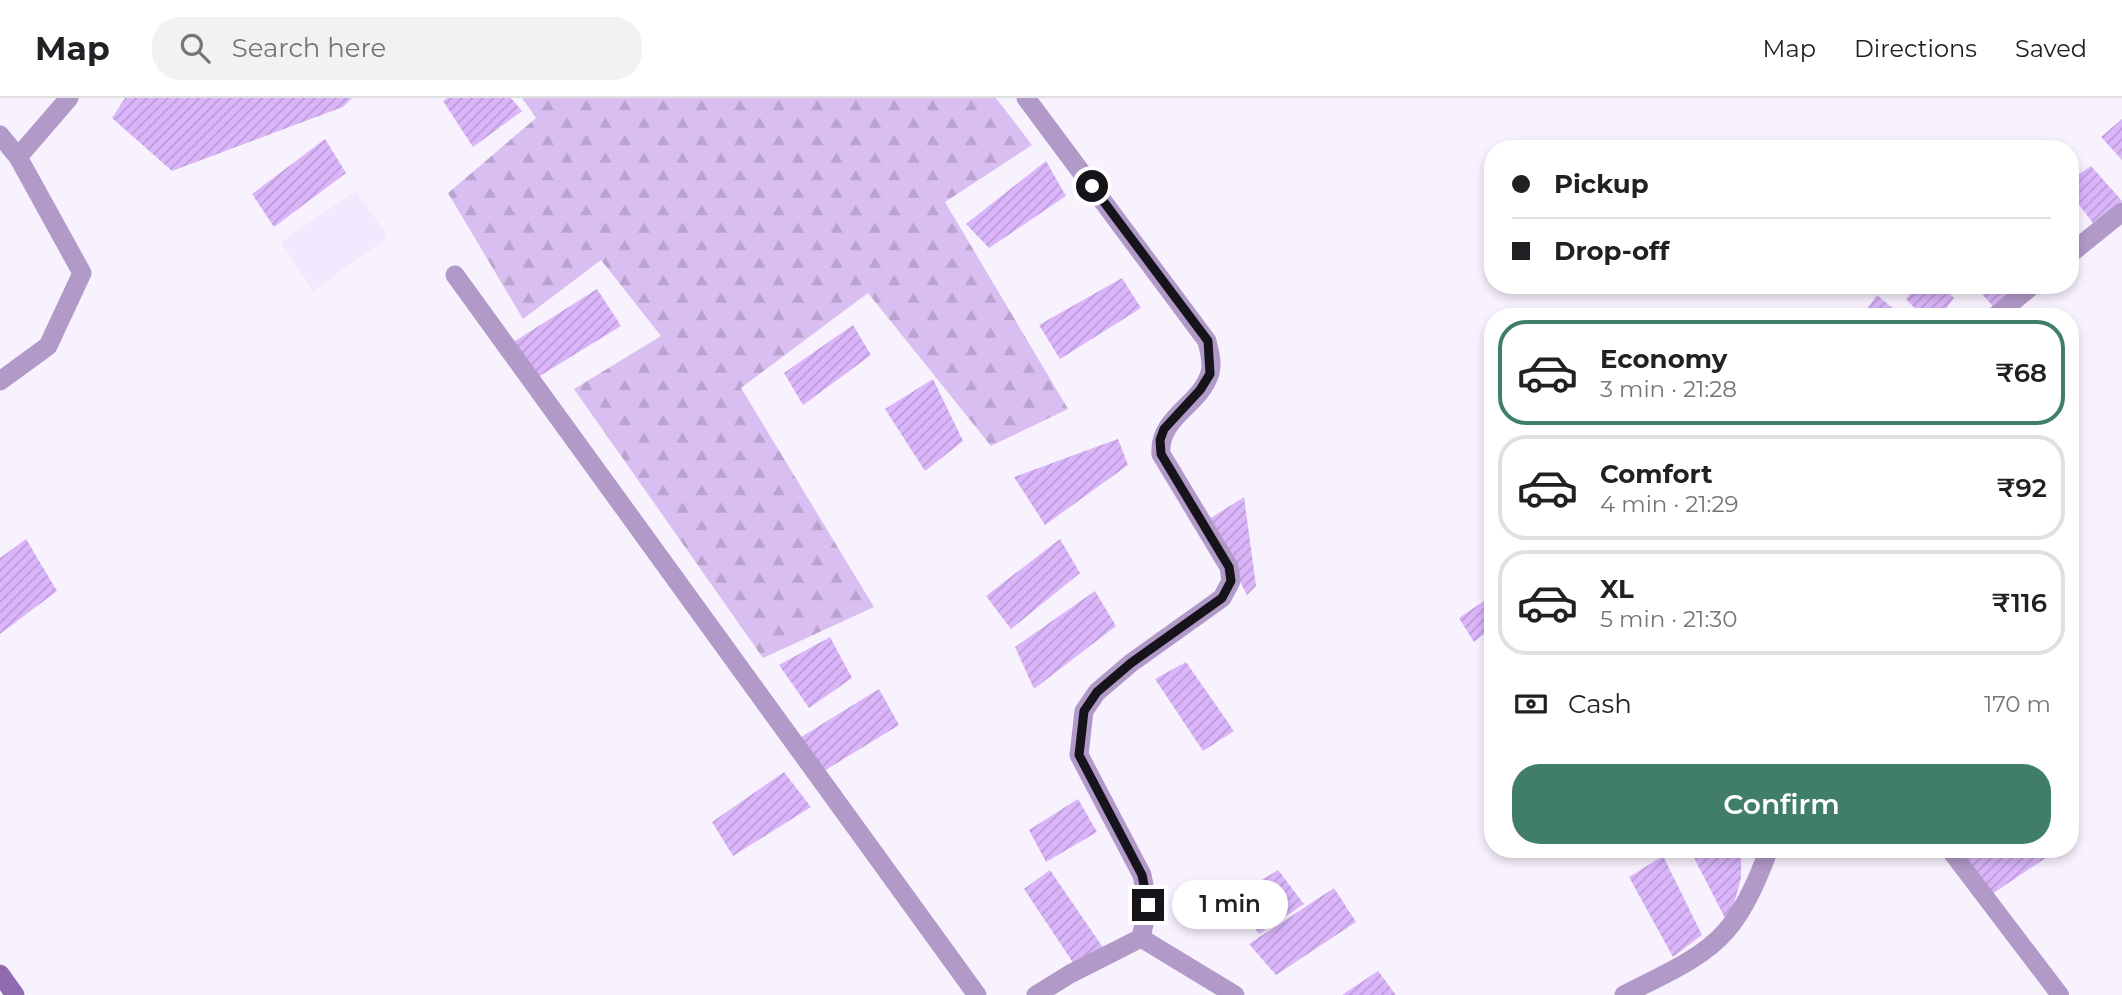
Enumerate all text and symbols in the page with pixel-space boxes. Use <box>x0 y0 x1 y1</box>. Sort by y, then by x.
search box <box>152 17 642 80</box>
text: Map <box>35 28 110 68</box>
icon: search <box>176 29 214 67</box>
text: Search here <box>232 32 386 64</box>
text: Map <box>1763 34 1816 63</box>
text: Directions <box>1854 34 1977 63</box>
text: Saved <box>2015 34 2087 63</box>
text: Pickup <box>1554 168 1649 200</box>
route start <box>1076 170 1108 202</box>
text: Drop-off <box>1554 235 1669 267</box>
icon: car <box>1516 341 1579 404</box>
text: Economy <box>1600 343 1727 375</box>
text: ₹68 <box>1995 357 2047 389</box>
text: 3 min · 21:28 <box>1600 375 1737 403</box>
icon: car <box>1516 456 1579 519</box>
text: Comfort <box>1600 458 1712 490</box>
text: ₹92 <box>1997 472 2047 504</box>
text: 4 min · 21:29 <box>1600 490 1739 518</box>
icon: car <box>1516 571 1579 634</box>
text: XL <box>1600 573 1634 605</box>
text: ₹116 <box>1992 587 2047 619</box>
text: 5 min · 21:30 <box>1600 605 1737 633</box>
icon: cash <box>1512 685 1550 723</box>
text: Cash <box>1568 688 1632 720</box>
text: 170 m <box>1984 690 2051 718</box>
button: Confirm <box>1512 764 2051 844</box>
callout: 1 min <box>1172 880 1288 930</box>
route end <box>1132 889 1164 921</box>
text: 1 min <box>1199 890 1261 918</box>

